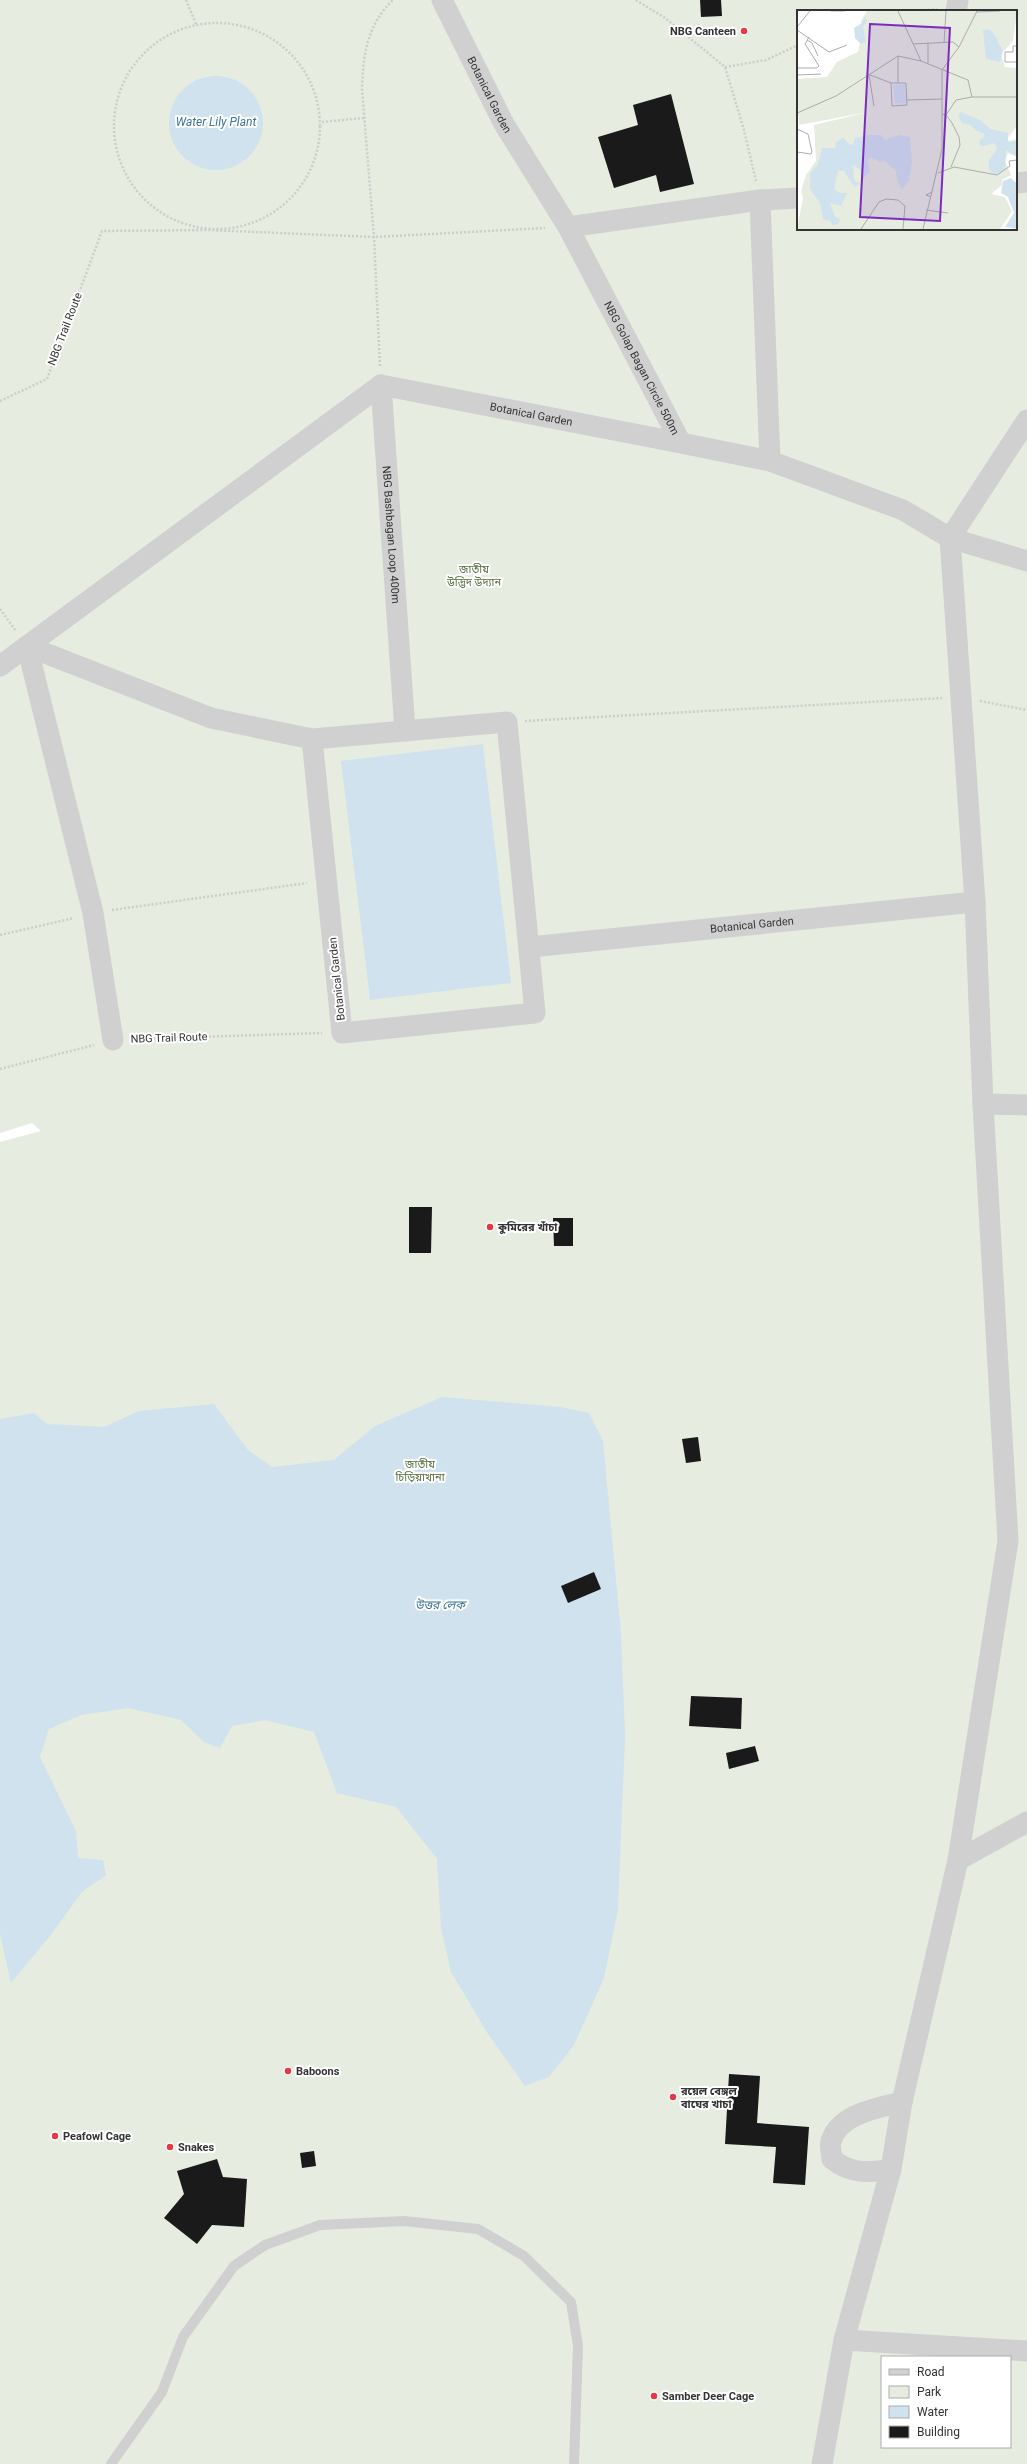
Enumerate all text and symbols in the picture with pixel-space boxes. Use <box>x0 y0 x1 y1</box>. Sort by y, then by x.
inset map <box>797 10 1017 230</box>
place label: NBG Canteen <box>670 25 736 38</box>
marker: NBG Canteen <box>739 26 749 36</box>
street label: Botanical Garden <box>465 54 514 135</box>
water label: Water Lily Plant <box>176 115 256 129</box>
street label: NBG Trail Route <box>45 291 85 367</box>
street label: NBG Golap Bagan Circle 500m <box>601 299 682 437</box>
street label: Botanical Garden <box>489 400 574 428</box>
street label: NBG Bashbagan Loop 400m <box>380 465 403 604</box>
park label: জাতীয় উদ্ভিদ উদ্যান <box>446 563 501 589</box>
street label: Botanical Garden <box>709 914 794 935</box>
street label: Botanical Garden <box>326 937 348 1021</box>
street label: NBG Trail Route <box>130 1030 208 1046</box>
place label: কুমিরের খাঁচা <box>497 1220 558 1234</box>
marker: কুমিরের খাঁচা <box>485 1222 495 1232</box>
park label: জাতীয় চিড়িয়াখানা <box>394 1458 446 1484</box>
water label: উত্তর লেক <box>415 1598 467 1612</box>
place label: Baboons <box>296 2065 340 2078</box>
marker: Baboons <box>283 2066 293 2076</box>
place label: রয়েল বেঙ্গল বাঘের খাচা <box>680 2085 737 2111</box>
marker: রয়েল বেঙ্গল বাঘের খাচা <box>668 2092 678 2102</box>
place label: Peafowl Cage <box>63 2130 131 2143</box>
marker: Peafowl Cage <box>50 2131 60 2141</box>
place label: Snakes <box>178 2141 215 2154</box>
marker: Snakes <box>165 2142 175 2152</box>
legend <box>881 2356 1011 2448</box>
text: Road <box>917 2365 945 2379</box>
text: Park <box>917 2385 942 2399</box>
place label: Samber Deer Cage <box>662 2390 754 2403</box>
marker: Samber Deer Cage <box>649 2391 659 2401</box>
text: Water <box>917 2405 948 2419</box>
text: Building <box>917 2425 960 2439</box>

